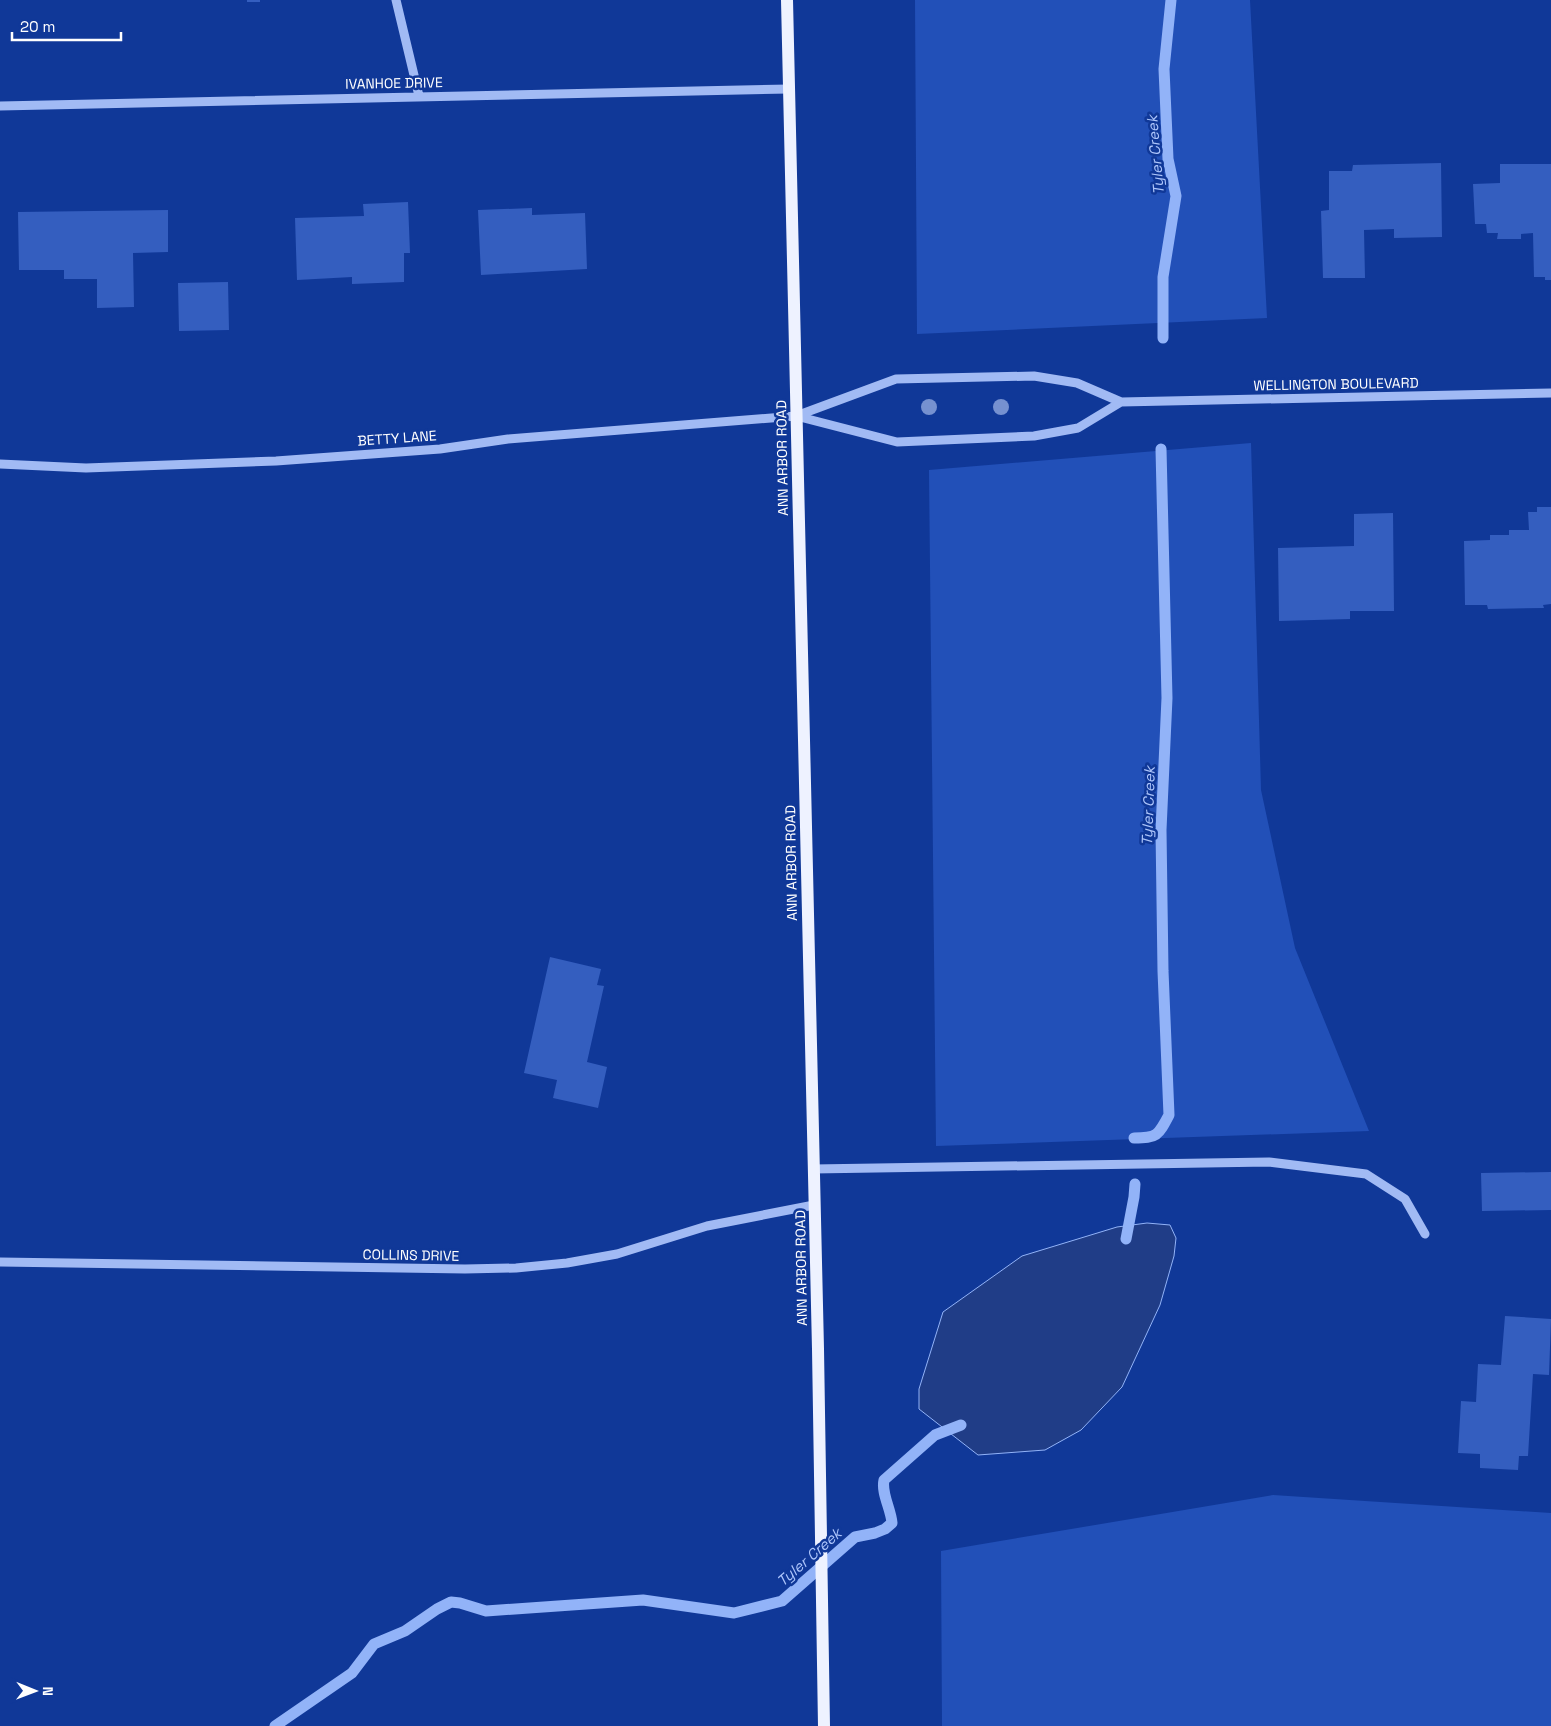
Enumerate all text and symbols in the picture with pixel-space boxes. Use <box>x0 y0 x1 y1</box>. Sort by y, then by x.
scale bar <box>12 10 121 42</box>
text: 20 m <box>20 17 55 36</box>
street label: IVANHOE DRIVE <box>345 73 443 93</box>
water label: Tyler Creek <box>1142 113 1168 196</box>
street label: WELLINGTON BOULEVARD <box>1253 374 1419 394</box>
street label: ANN ARBOR ROAD <box>772 400 792 516</box>
street label: BETTY LANE <box>357 426 437 450</box>
water label: Tyler Creek <box>1137 764 1159 846</box>
street label: ANN ARBOR ROAD <box>781 805 801 921</box>
street label: ANN ARBOR ROAD <box>791 1210 811 1326</box>
street label: COLLINS DRIVE <box>363 1245 460 1265</box>
water label: Tyler Creek <box>773 1522 847 1590</box>
north arrow <box>10 1666 60 1716</box>
text: N <box>39 1686 57 1696</box>

